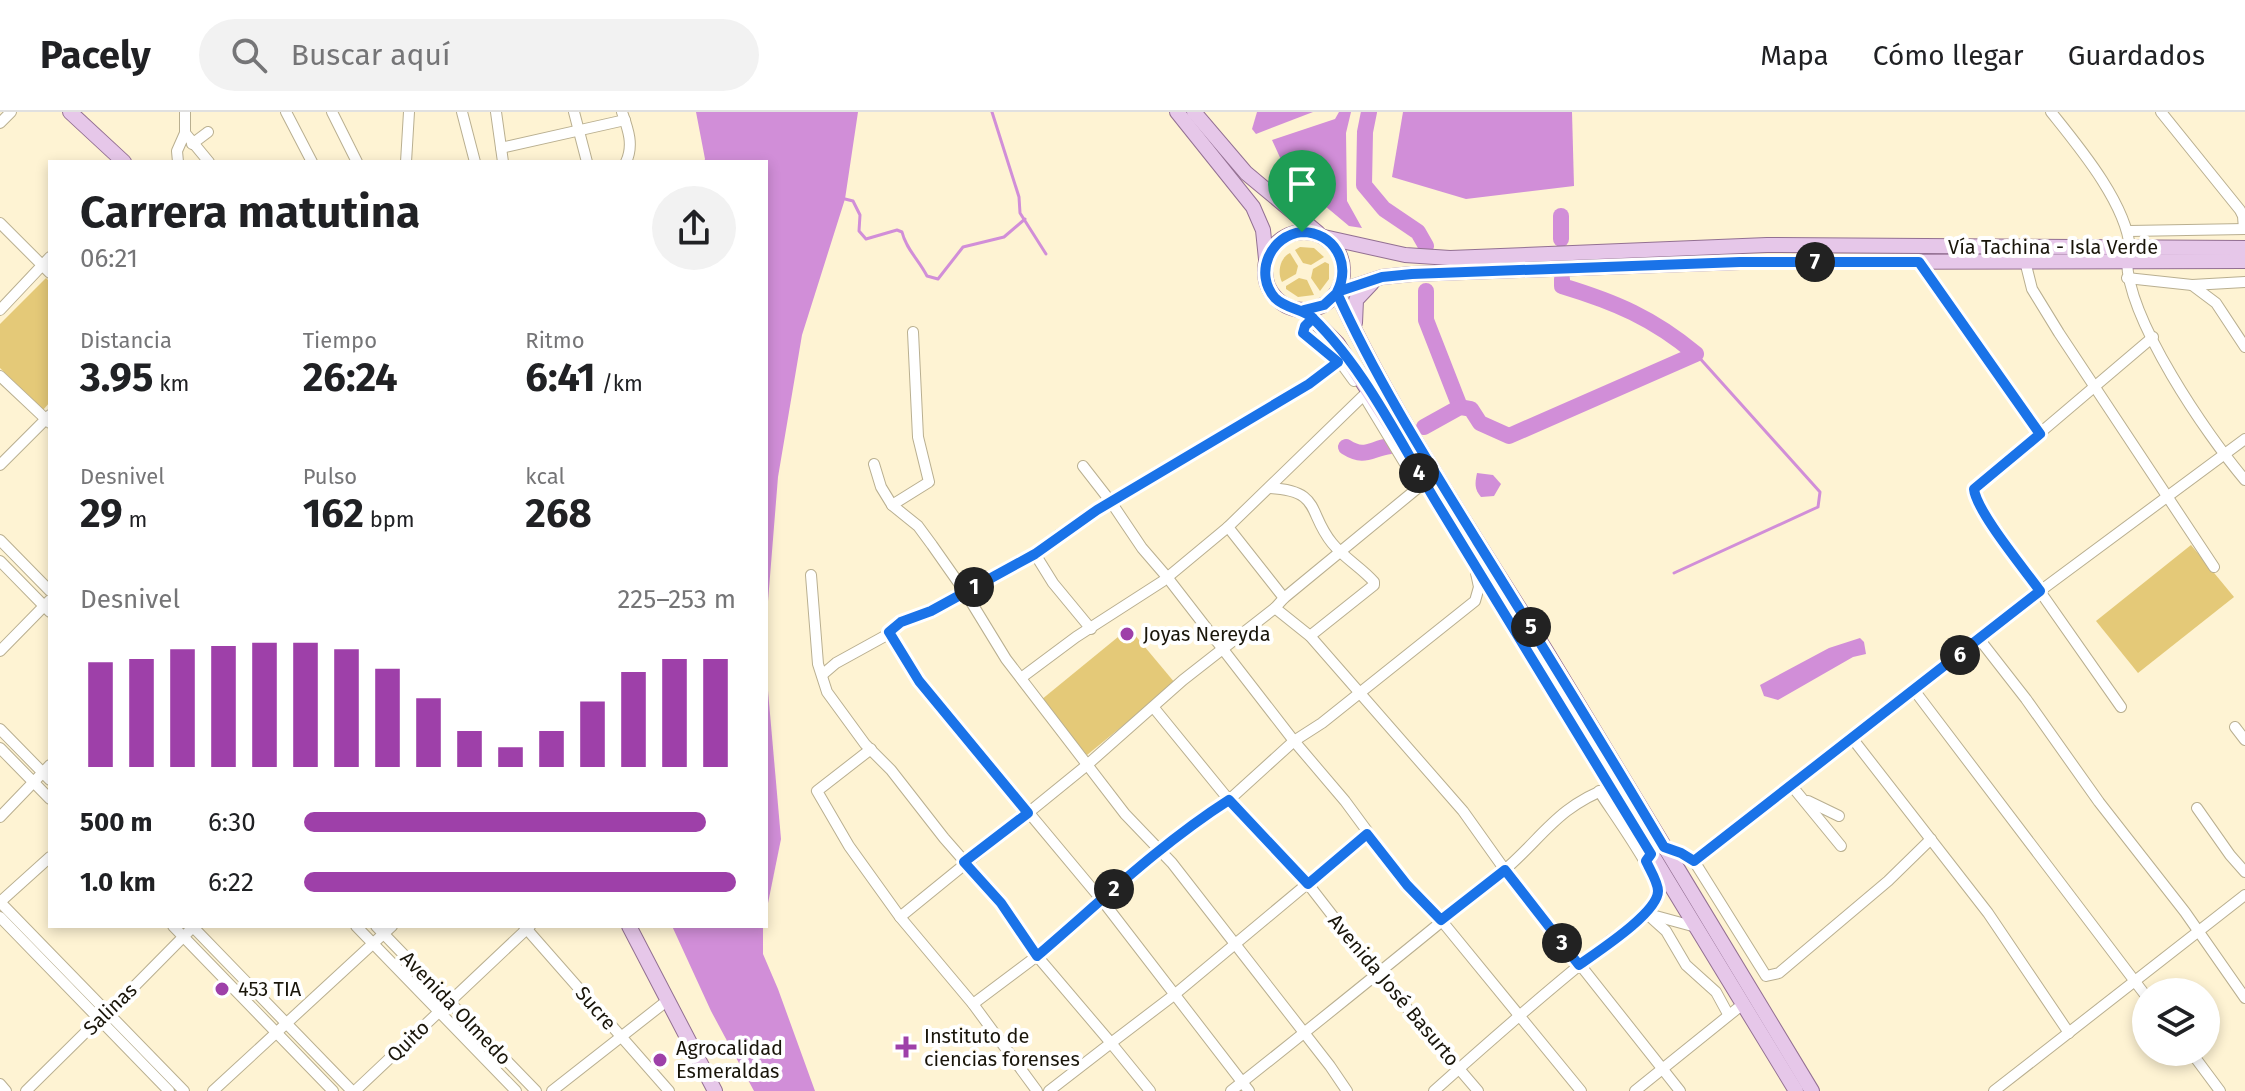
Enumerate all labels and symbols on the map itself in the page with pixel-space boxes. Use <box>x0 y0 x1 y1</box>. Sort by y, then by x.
pin <box>1268 150 1336 232</box>
street label: Vía Tachina - Isla Verde <box>1948 235 2158 259</box>
pin: 7 <box>1795 242 1835 282</box>
pin: 4 <box>1399 453 1439 493</box>
pin: 1 <box>954 567 994 607</box>
pin: 5 <box>1511 607 1551 647</box>
place label: Joyas Nereyda <box>1143 622 1271 646</box>
marker: Joyas Nereyda <box>1118 625 1136 643</box>
pin: 6 <box>1940 635 1980 675</box>
pin: 2 <box>1094 869 1134 909</box>
street label: Avenida José Basurto <box>1323 909 1465 1071</box>
pin: 3 <box>1542 923 1582 963</box>
street label: Avenida Olmedo <box>396 946 516 1070</box>
place label: 453 TIA <box>238 977 302 1001</box>
street label: Salinas <box>78 978 142 1040</box>
marker: 453 TIA <box>213 980 231 998</box>
street label: Sucre <box>571 981 621 1035</box>
street label: Quito <box>382 1015 434 1067</box>
place label: Instituto de ciencias forenses <box>924 1024 1080 1071</box>
place label: Agrocalidad Esmeraldas <box>676 1036 783 1083</box>
marker: Instituto de ciencias forenses <box>895 1036 917 1058</box>
marker: Agrocalidad Esmeraldas <box>651 1051 669 1069</box>

